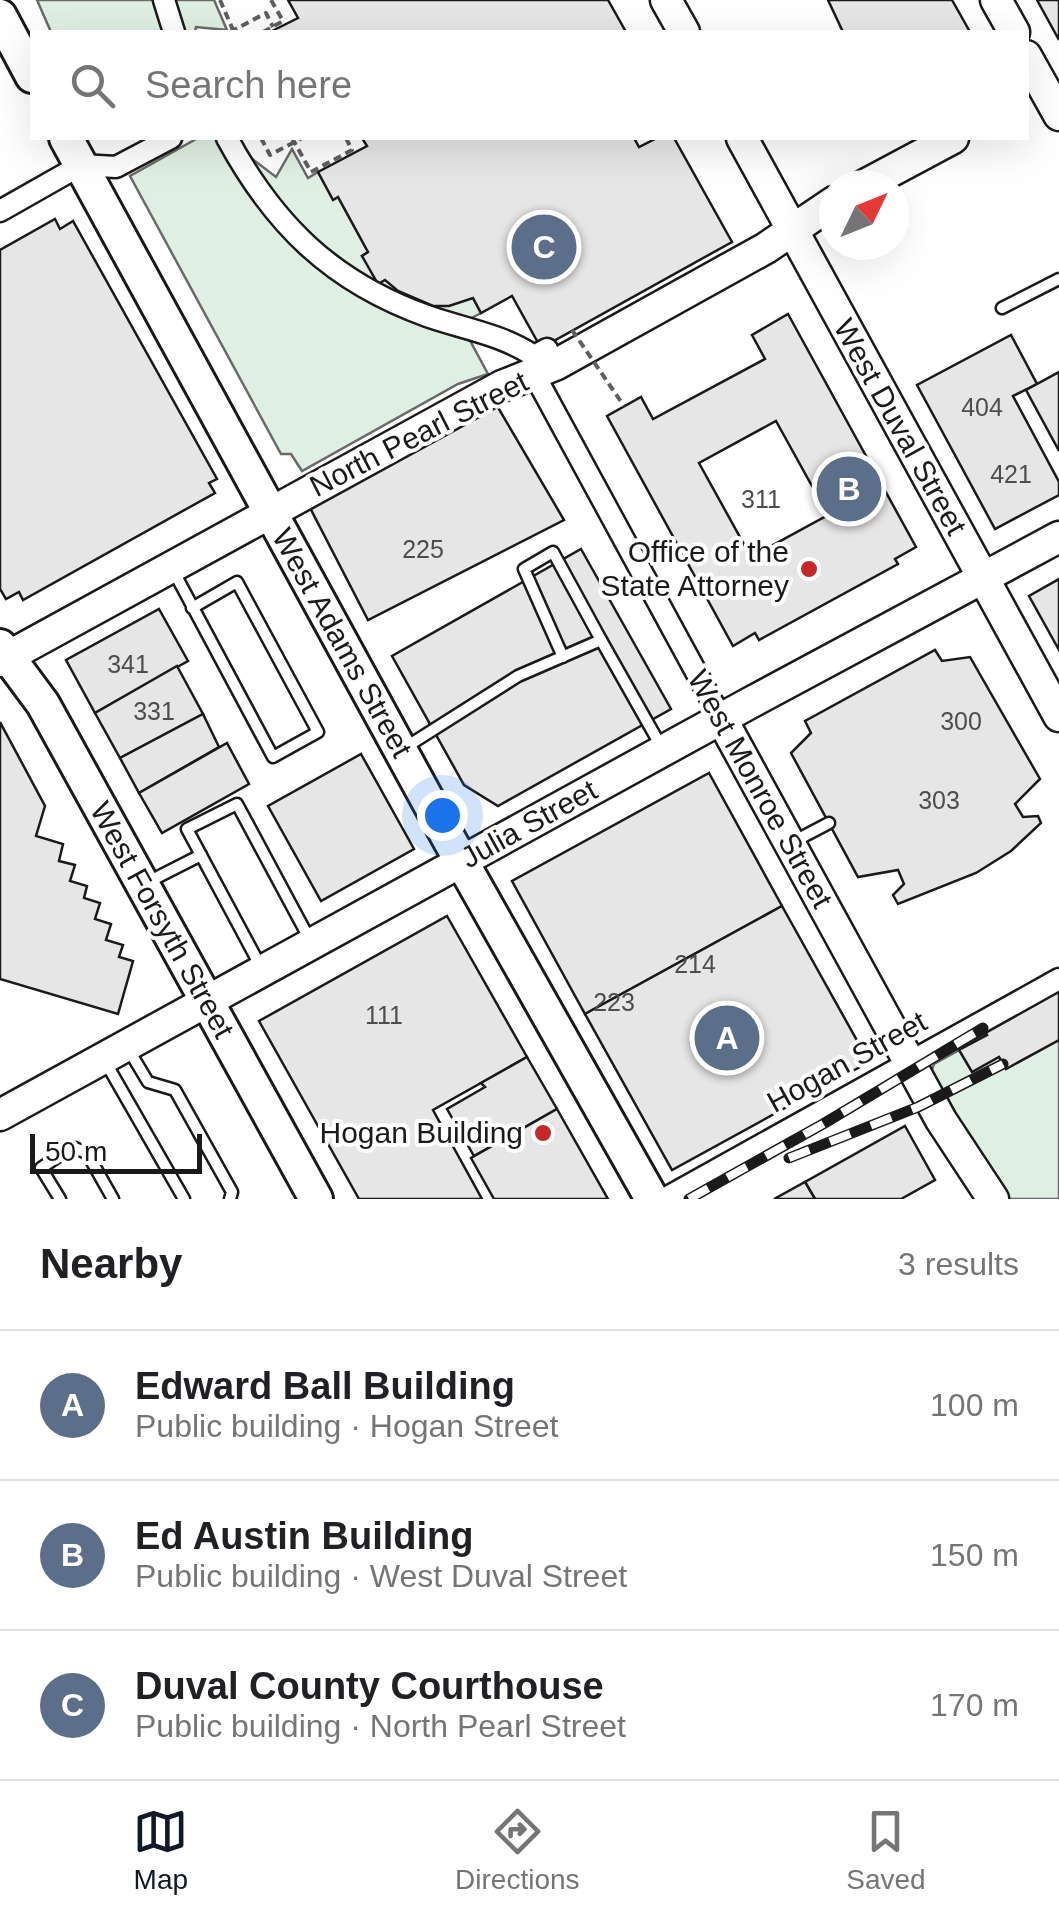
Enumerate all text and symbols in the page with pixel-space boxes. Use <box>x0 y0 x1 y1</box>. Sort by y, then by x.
search box <box>30 30 1029 140</box>
icon: search <box>65 58 120 113</box>
text: Search here <box>145 64 352 106</box>
north arrow <box>819 170 909 260</box>
pin: C <box>512 210 576 284</box>
street label: West Duval Street <box>828 313 974 541</box>
street label: North Pearl Street <box>304 364 534 503</box>
house number: 404 <box>961 393 1003 421</box>
pin: B <box>816 452 882 526</box>
house number: 421 <box>990 460 1032 488</box>
house number: 311 <box>741 485 781 513</box>
street label: West Adams Street <box>266 523 419 763</box>
house number: 225 <box>402 535 444 563</box>
place label: Office of the State Attorney <box>601 535 789 602</box>
marker: Office of the State Attorney <box>798 558 820 580</box>
house number: 341 <box>107 650 149 678</box>
street label: West Monroe Street <box>681 664 840 914</box>
house number: 331 <box>133 697 175 725</box>
house number: 300 <box>940 707 982 735</box>
street label: Julia Street <box>455 772 603 874</box>
house number: 303 <box>918 786 960 814</box>
your location <box>417 790 468 841</box>
street label: West Forsyth Street <box>84 796 241 1044</box>
house number: 214 <box>674 950 716 978</box>
house number: 223 <box>593 988 635 1016</box>
pin: A <box>694 1000 760 1076</box>
house number: 111 <box>365 1001 403 1029</box>
street label: Hogan Street <box>761 1004 933 1119</box>
place label: Hogan Building <box>320 1116 523 1149</box>
marker: Hogan Building <box>532 1122 554 1144</box>
scale bar <box>30 1129 202 1174</box>
text: 50 m <box>45 1136 107 1167</box>
text: Nearby <box>40 1240 182 1287</box>
text: 3 results <box>898 1246 1019 1282</box>
text: Edward Ball Building <box>135 1365 515 1407</box>
text: A <box>61 1387 84 1423</box>
text: 100 m <box>930 1387 1019 1423</box>
text: Public building · Hogan Street <box>135 1408 558 1444</box>
text: Ed Austin Building <box>135 1515 473 1557</box>
text: B <box>61 1537 84 1573</box>
text: 150 m <box>930 1537 1019 1573</box>
text: Public building · West Duval Street <box>135 1558 627 1594</box>
text: Duval County Courthouse <box>135 1665 604 1707</box>
text: C <box>61 1687 84 1723</box>
text: 170 m <box>930 1687 1019 1723</box>
text: Public building · North Pearl Street <box>135 1708 626 1744</box>
tab: Map <box>133 1804 188 1896</box>
tab: Directions <box>455 1804 580 1896</box>
tab: Saved <box>846 1804 926 1896</box>

